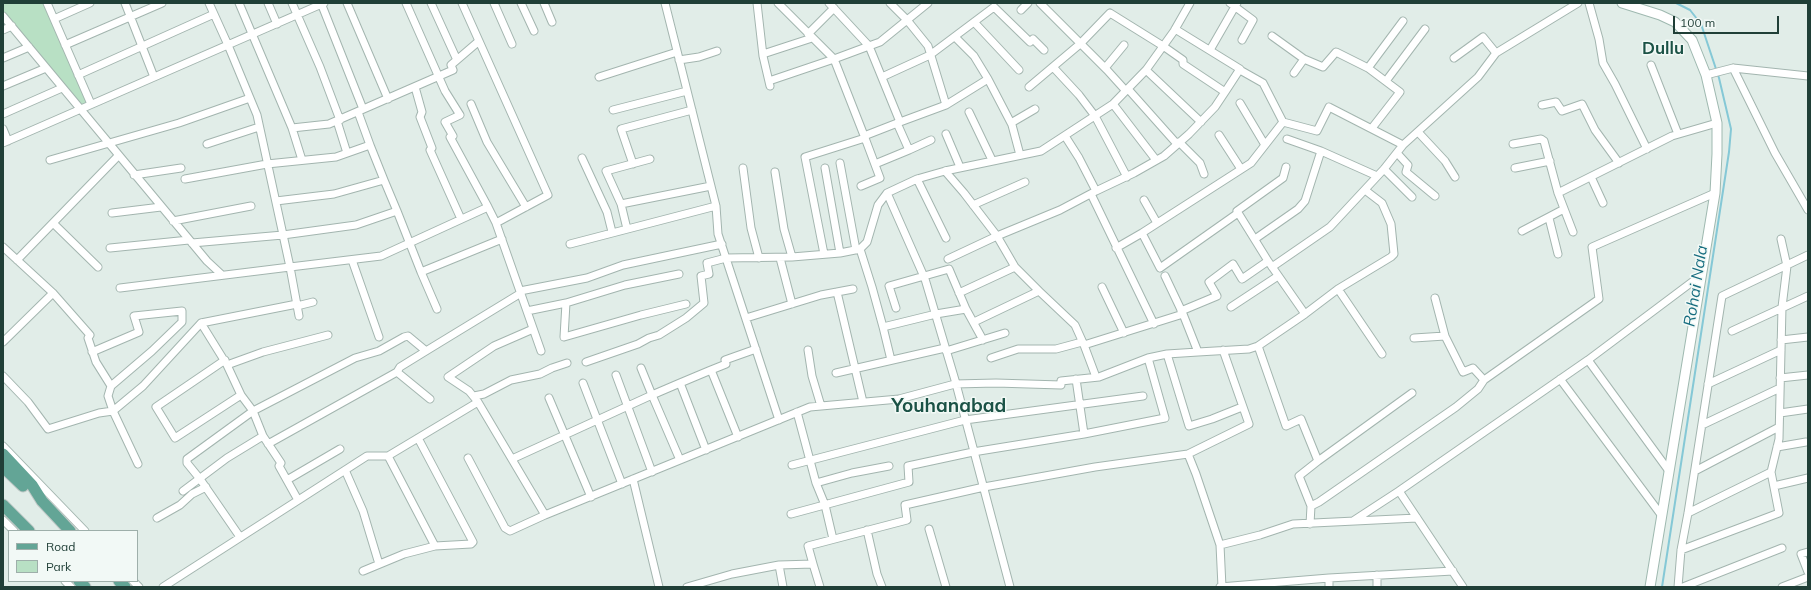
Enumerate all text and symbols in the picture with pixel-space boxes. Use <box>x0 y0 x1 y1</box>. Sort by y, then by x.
scale bar <box>1675 8 1781 34</box>
text: 100 m <box>1680 15 1715 30</box>
district label: Dullu <box>1642 39 1684 59</box>
water label: Rohai Nala <box>1680 244 1712 328</box>
district label: Youhanabad <box>892 395 1006 417</box>
legend <box>8 530 138 582</box>
text: Road <box>46 539 75 554</box>
text: Park <box>46 559 71 574</box>

